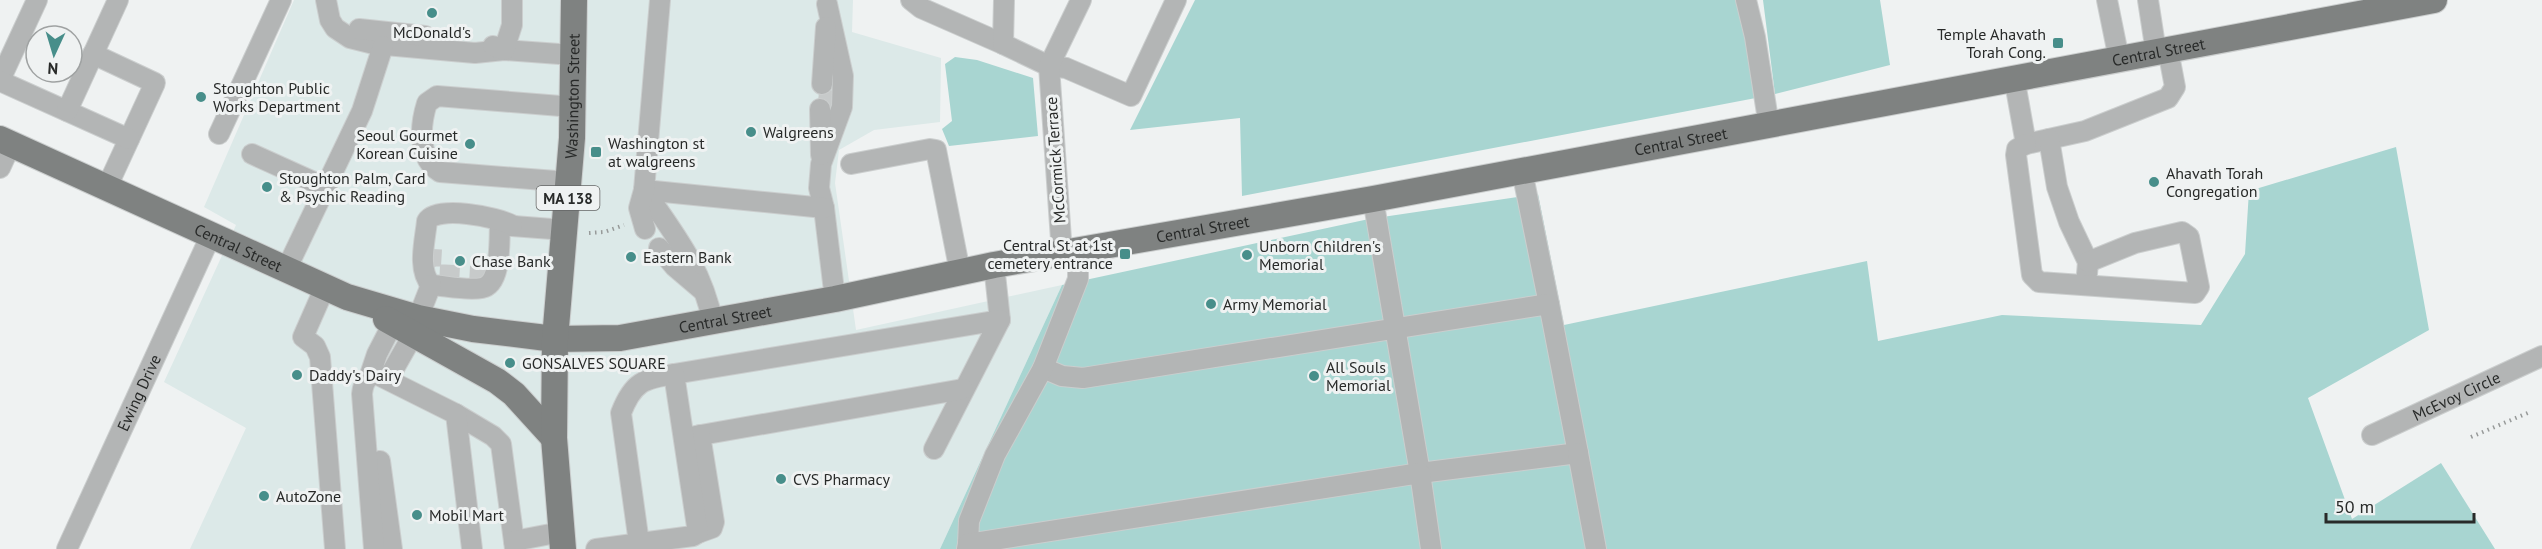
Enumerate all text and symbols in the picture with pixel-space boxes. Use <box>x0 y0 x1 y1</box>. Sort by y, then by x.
marker: McDonald's <box>425 6 439 20</box>
place label: McDonald's <box>393 22 471 42</box>
north arrow <box>24 24 84 84</box>
place label: Temple Ahavath Torah Cong. <box>1937 24 2046 62</box>
street label: Washington Street <box>560 33 584 160</box>
street label: Central Street <box>2110 33 2207 70</box>
marker: Temple Ahavath Torah Cong. <box>2051 36 2065 50</box>
text: N <box>47 59 59 79</box>
place label: Stoughton Public Works Department <box>213 78 341 116</box>
marker: Stoughton Public Works Department <box>194 90 208 104</box>
street label: McCormick Terrace <box>1041 96 1069 224</box>
place label: Walgreens <box>763 122 834 142</box>
street label: Central Street <box>1633 123 1729 160</box>
place label: Seoul Gourmet Korean Cuisine <box>356 125 459 163</box>
marker: Walgreens <box>744 125 758 139</box>
place label: Washington st at walgreens <box>608 133 705 171</box>
marker: Seoul Gourmet Korean Cuisine <box>463 137 477 151</box>
marker: Washington st at walgreens <box>589 145 603 159</box>
place label: Ahavath Torah Congregation <box>2166 163 2263 201</box>
place label: Stoughton Palm, Card & Psychic Reading <box>279 168 426 206</box>
marker: Ahavath Torah Congregation <box>2147 175 2161 189</box>
marker: Stoughton Palm, Card & Psychic Reading <box>260 180 274 194</box>
road number: MA 138 <box>536 186 600 210</box>
street label: Central Street <box>1155 211 1251 247</box>
street label: Central Street <box>191 219 286 276</box>
place label: Central St at 1st cemetery entrance <box>988 235 1114 273</box>
place label: Unborn Children's Memorial <box>1259 236 1381 274</box>
place label: Eastern Bank <box>643 247 732 267</box>
marker: Central St at 1st cemetery entrance <box>1118 247 1132 261</box>
marker: Unborn Children's Memorial <box>1240 248 1254 262</box>
marker: Eastern Bank <box>624 250 638 264</box>
place label: Chase Bank <box>472 251 551 271</box>
marker: Chase Bank <box>453 254 467 268</box>
place label: Army Memorial <box>1223 294 1327 314</box>
marker: Army Memorial <box>1204 297 1218 311</box>
street label: Central Street <box>677 301 774 337</box>
street label: Ewing Drive <box>112 351 165 434</box>
place label: GONSALVES SQUARE <box>522 353 666 373</box>
marker: GONSALVES SQUARE <box>503 356 517 370</box>
place label: All Souls Memorial <box>1326 357 1391 395</box>
place label: Daddy's Dairy <box>309 365 402 385</box>
street label: McEvoy Circle <box>2409 367 2503 425</box>
marker: Daddy's Dairy <box>290 368 304 382</box>
marker: All Souls Memorial <box>1307 369 1321 383</box>
place label: CVS Pharmacy <box>793 469 891 489</box>
marker: CVS Pharmacy <box>774 472 788 486</box>
place label: AutoZone <box>276 486 341 506</box>
scale bar <box>2326 486 2474 524</box>
marker: AutoZone <box>257 489 271 503</box>
text: 50 m <box>2335 495 2374 518</box>
place label: Mobil Mart <box>429 505 505 525</box>
marker: Mobil Mart <box>410 508 424 522</box>

